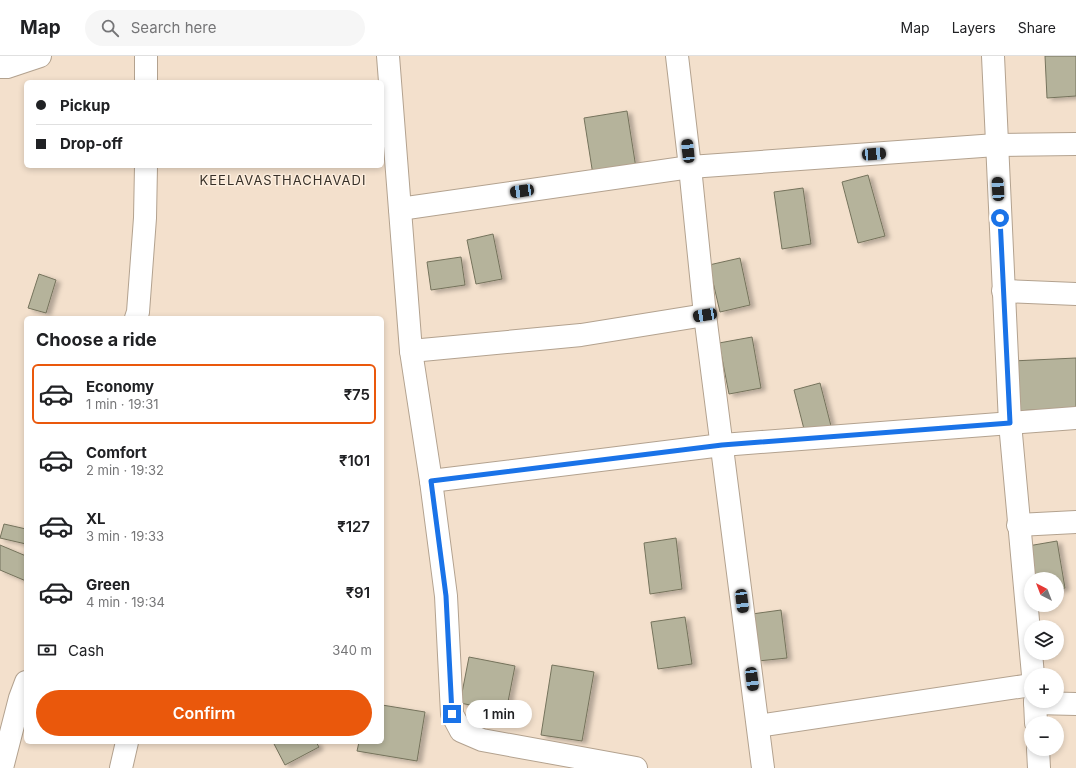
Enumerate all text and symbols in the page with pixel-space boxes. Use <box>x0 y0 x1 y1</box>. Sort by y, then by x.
search box <box>85 10 365 46</box>
text: Map <box>20 16 61 39</box>
icon: search <box>99 17 121 39</box>
text: Search here <box>131 18 216 37</box>
text: Map <box>901 19 930 36</box>
text: Layers <box>952 19 996 36</box>
text: Share <box>1018 19 1056 36</box>
text: Pickup <box>60 96 110 115</box>
text: Drop-off <box>60 134 123 153</box>
car <box>681 138 695 164</box>
car <box>862 147 886 161</box>
district label: KEELAVASTHACHAVADI <box>200 172 366 188</box>
car <box>991 177 1005 201</box>
car <box>509 183 535 199</box>
route start <box>991 209 1009 227</box>
car <box>692 307 718 323</box>
text: Choose a ride <box>36 329 157 350</box>
icon: car <box>38 376 74 412</box>
text: Economy <box>86 377 154 396</box>
text: ₹75 <box>344 385 370 404</box>
text: 1 min · 19:31 <box>86 396 159 412</box>
icon: car <box>38 442 74 478</box>
text: Comfort <box>86 443 147 462</box>
text: ₹101 <box>339 451 370 470</box>
text: 2 min · 19:32 <box>86 462 164 478</box>
icon: car <box>38 508 74 544</box>
text: XL <box>86 509 106 528</box>
text: ₹127 <box>337 517 370 536</box>
text: 3 min · 19:33 <box>86 528 164 544</box>
north arrow <box>1024 572 1064 612</box>
map controls <box>1024 572 1064 756</box>
icon: car <box>38 574 74 610</box>
text: Green <box>86 575 130 594</box>
text: ₹91 <box>346 583 370 602</box>
car <box>735 588 749 614</box>
text: 4 min · 19:34 <box>86 594 165 610</box>
button: layers <box>1024 620 1064 660</box>
icon: cash <box>36 639 58 661</box>
text: Cash <box>68 641 104 660</box>
text: 340 m <box>332 642 372 658</box>
car <box>745 666 759 692</box>
button: + <box>1024 668 1064 708</box>
button: Confirm <box>36 690 372 736</box>
callout: 1 min <box>466 700 532 728</box>
route end <box>443 705 461 723</box>
text: 1 min <box>483 706 515 722</box>
button: − <box>1024 716 1064 756</box>

